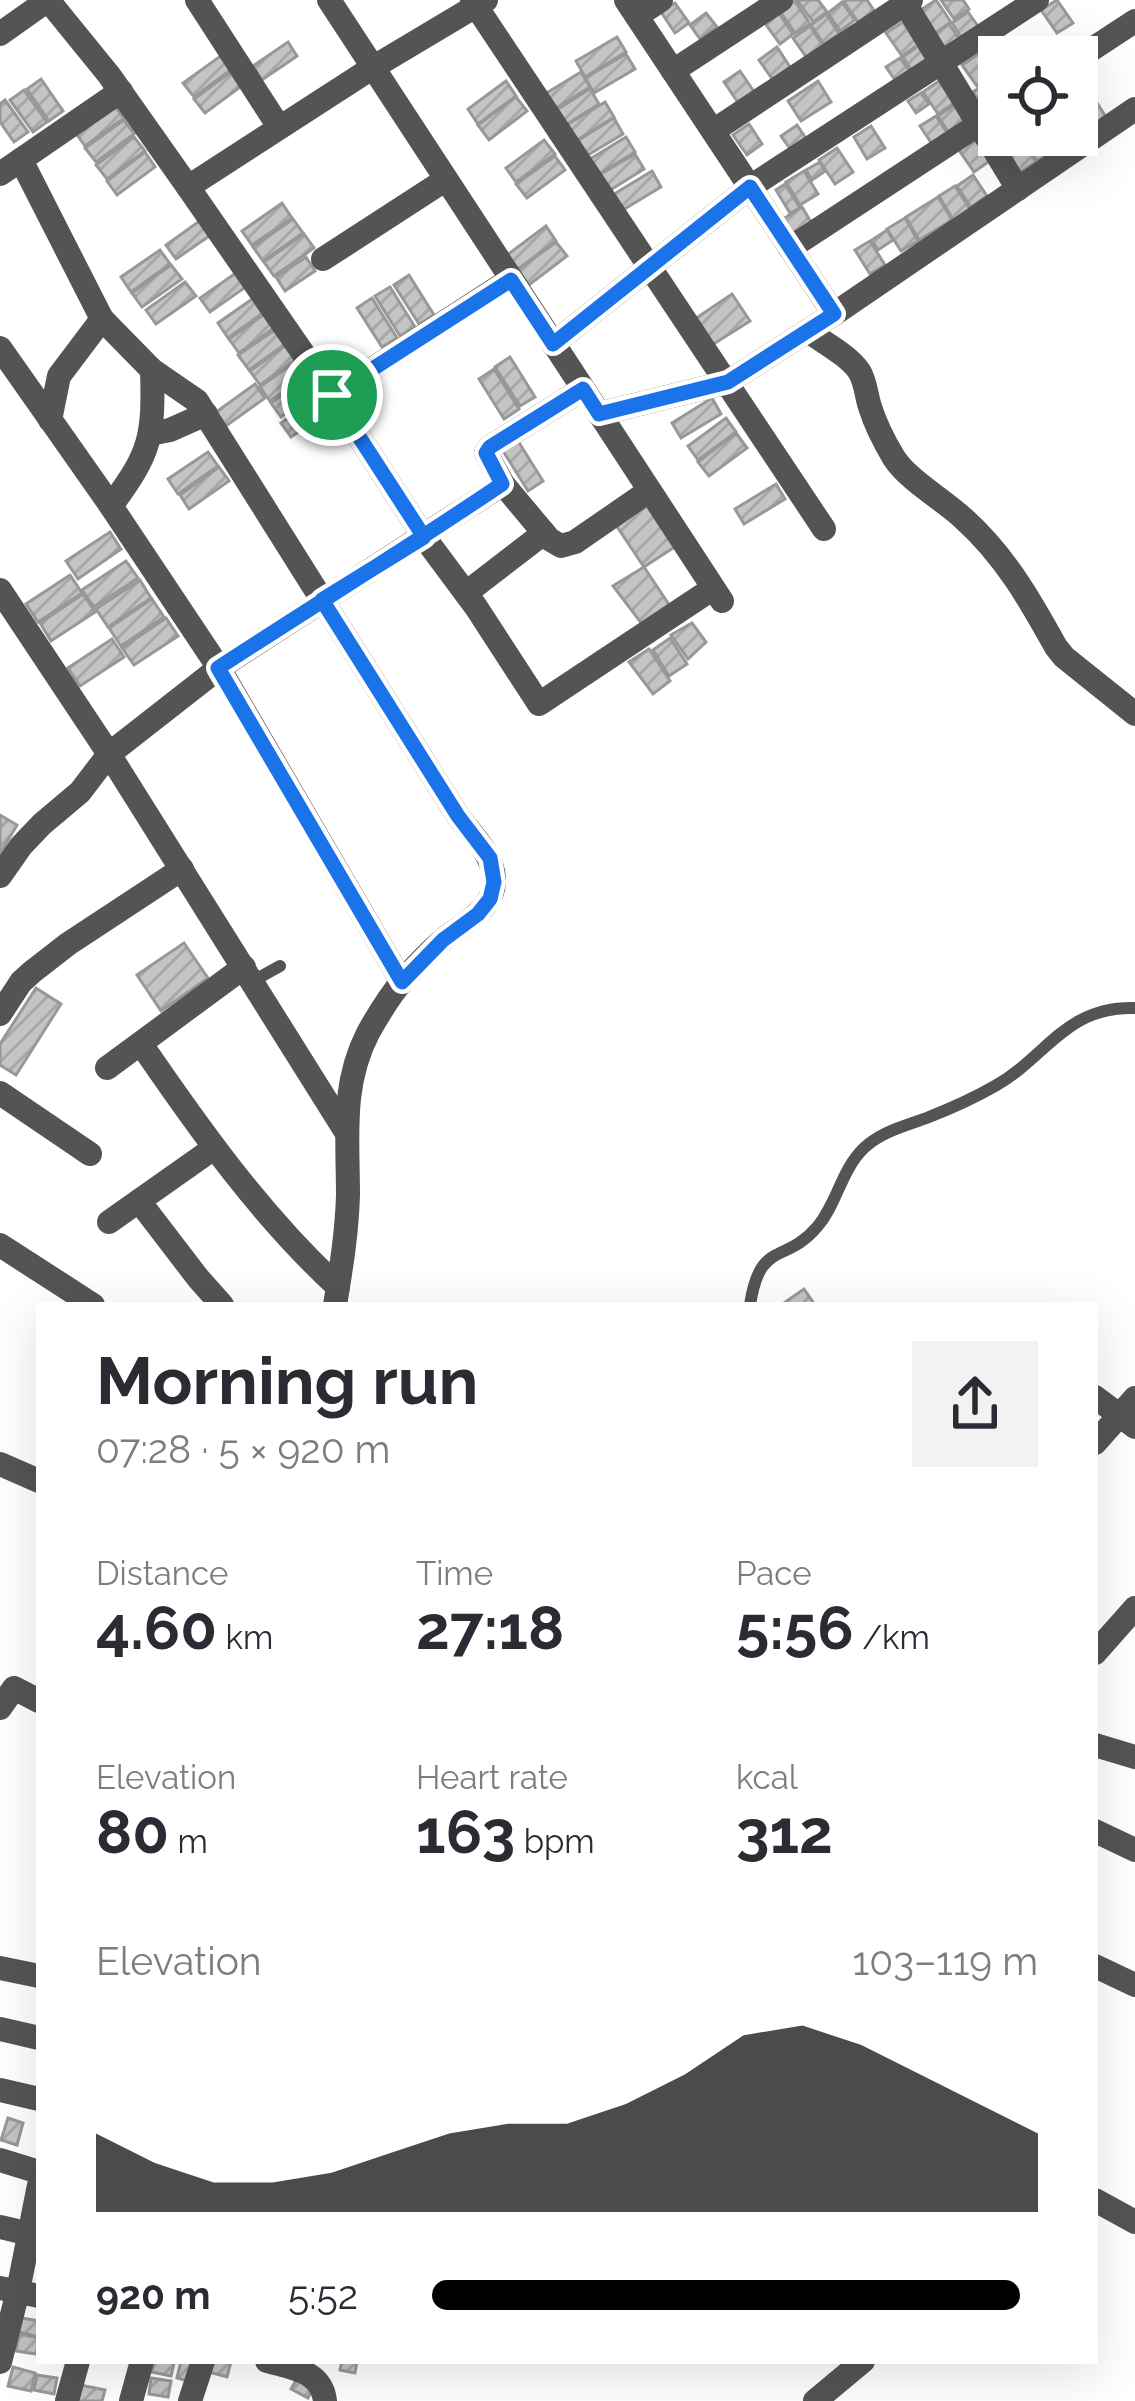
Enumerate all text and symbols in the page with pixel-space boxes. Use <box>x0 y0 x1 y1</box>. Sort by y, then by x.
map controls <box>978 36 1098 156</box>
button: locate <box>978 36 1098 156</box>
pin <box>281 344 383 446</box>
icon: arrive <box>299 362 365 428</box>
button: share <box>912 1341 1038 1467</box>
text: Morning run <box>96 1342 478 1419</box>
text: 07:28 · 5 × 920 m <box>96 1426 390 1472</box>
text: Distance <box>96 1554 228 1593</box>
text: Time <box>416 1554 493 1593</box>
text: Pace <box>736 1554 812 1593</box>
text: 4.60 <box>96 1593 217 1663</box>
text: 27:18 <box>416 1593 564 1663</box>
text: 5:56 <box>736 1593 854 1663</box>
text: km <box>217 1618 273 1657</box>
text: /km <box>854 1618 930 1657</box>
text: Elevation <box>96 1758 236 1797</box>
text: Heart rate <box>416 1758 568 1797</box>
text: kcal <box>736 1758 798 1797</box>
text: 80 <box>96 1797 169 1867</box>
text: 163 <box>416 1797 515 1867</box>
text: 312 <box>736 1797 833 1867</box>
text: m <box>169 1822 208 1861</box>
text: bpm <box>515 1822 595 1861</box>
text: Elevation <box>96 1938 262 1984</box>
text: 103–119 m <box>853 1938 1038 1984</box>
text: 920 m <box>96 2272 211 2318</box>
text: 5:52 <box>288 2272 358 2318</box>

